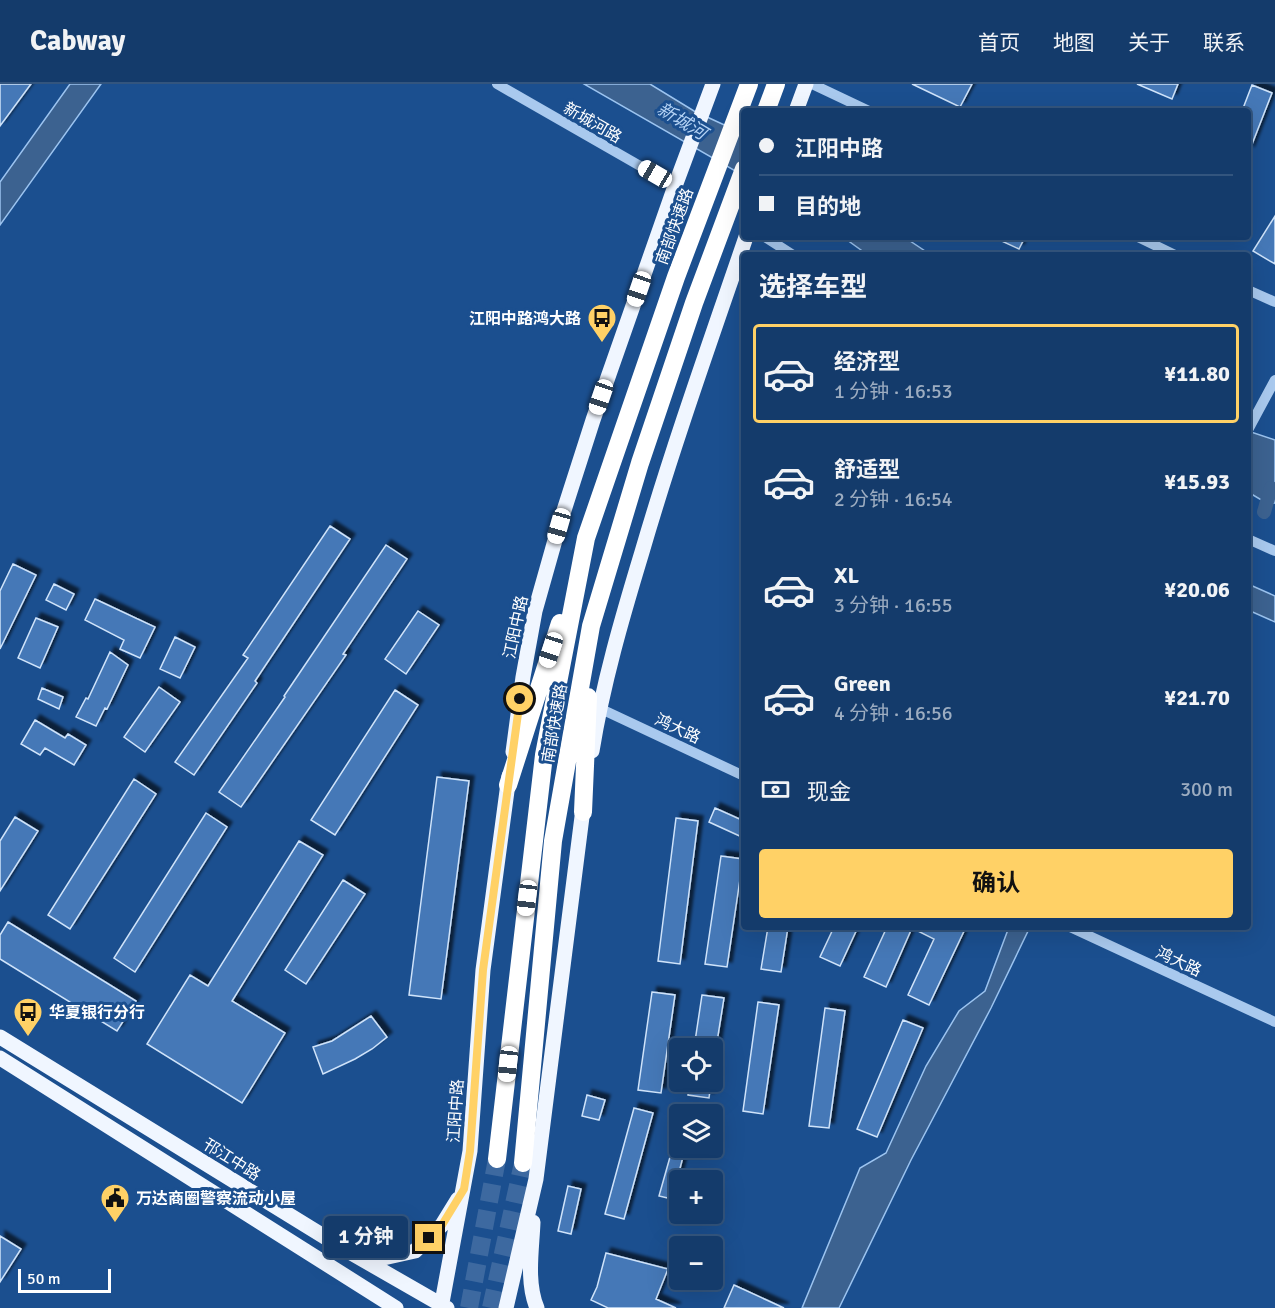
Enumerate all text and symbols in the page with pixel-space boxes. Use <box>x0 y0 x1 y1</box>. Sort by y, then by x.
text: Cabway <box>30 24 125 58</box>
text: 首页 <box>978 30 1020 56</box>
text: 地图 <box>1053 30 1095 56</box>
text: 关于 <box>1128 30 1170 56</box>
text: 联系 <box>1203 30 1245 56</box>
street label: 新城河路 <box>560 98 625 148</box>
water label: 新城河 <box>653 98 713 146</box>
text: 江阳中路 <box>795 135 883 162</box>
car <box>635 157 675 191</box>
street label: 南部快速路 <box>652 185 698 267</box>
text: 目的地 <box>795 193 861 220</box>
car <box>625 269 653 309</box>
text: 选择车型 <box>759 271 867 304</box>
bus stop icon: 江阳中路鸿大路 <box>586 302 618 344</box>
place label: 江阳中路鸿大路 <box>469 309 581 329</box>
icon: car <box>762 347 816 401</box>
text: 经济型 <box>834 348 900 375</box>
text: ¥11.80 <box>1164 360 1230 387</box>
car <box>587 377 615 417</box>
text: 1 分钟 · 16:53 <box>834 379 953 404</box>
icon: car <box>762 455 816 509</box>
text: 舒适型 <box>834 456 900 483</box>
text: ¥15.93 <box>1164 468 1230 495</box>
text: 2 分钟 · 16:54 <box>834 487 953 512</box>
car <box>545 506 573 546</box>
text: XL <box>834 562 859 589</box>
icon: car <box>762 563 816 617</box>
text: ¥20.06 <box>1164 576 1230 603</box>
text: 3 分钟 · 16:55 <box>834 593 953 618</box>
street label: 江阳中路 <box>500 594 532 661</box>
car <box>537 630 565 670</box>
text: Green <box>834 670 891 697</box>
icon: car <box>762 671 816 725</box>
street label: 南部快速路 <box>538 682 572 764</box>
text: ¥21.70 <box>1164 684 1230 711</box>
route start <box>506 685 533 712</box>
text: 4 分钟 · 16:56 <box>834 701 953 726</box>
street label: 鸿大路 <box>652 710 704 748</box>
icon: cash <box>759 773 792 806</box>
text: 300 m <box>1180 777 1233 802</box>
text: 现金 <box>807 778 851 805</box>
button: 确认 <box>759 849 1233 918</box>
car <box>516 879 538 917</box>
street label: 鸿大路 <box>1153 943 1205 981</box>
bus stop icon: 华夏银行分行 <box>12 996 44 1038</box>
place label: 华夏银行分行 <box>49 1003 145 1023</box>
map controls <box>669 1038 723 1290</box>
button: locate <box>669 1038 723 1092</box>
car <box>497 1045 519 1083</box>
street label: 江阳中路 <box>444 1078 468 1144</box>
button: layers <box>669 1104 723 1158</box>
street label: 邗江中路 <box>199 1134 264 1185</box>
button: + <box>669 1170 723 1224</box>
public building icon: 万达商圈警察流动小屋 <box>99 1182 131 1224</box>
place label: 万达商圈警察流动小屋 <box>136 1189 296 1209</box>
callout: 1 分钟 <box>324 1217 408 1259</box>
text: 1 分钟 <box>338 1224 394 1249</box>
route end <box>415 1224 442 1251</box>
button: − <box>669 1236 723 1290</box>
scale bar <box>18 1266 111 1294</box>
text: 50 m <box>27 1269 61 1289</box>

